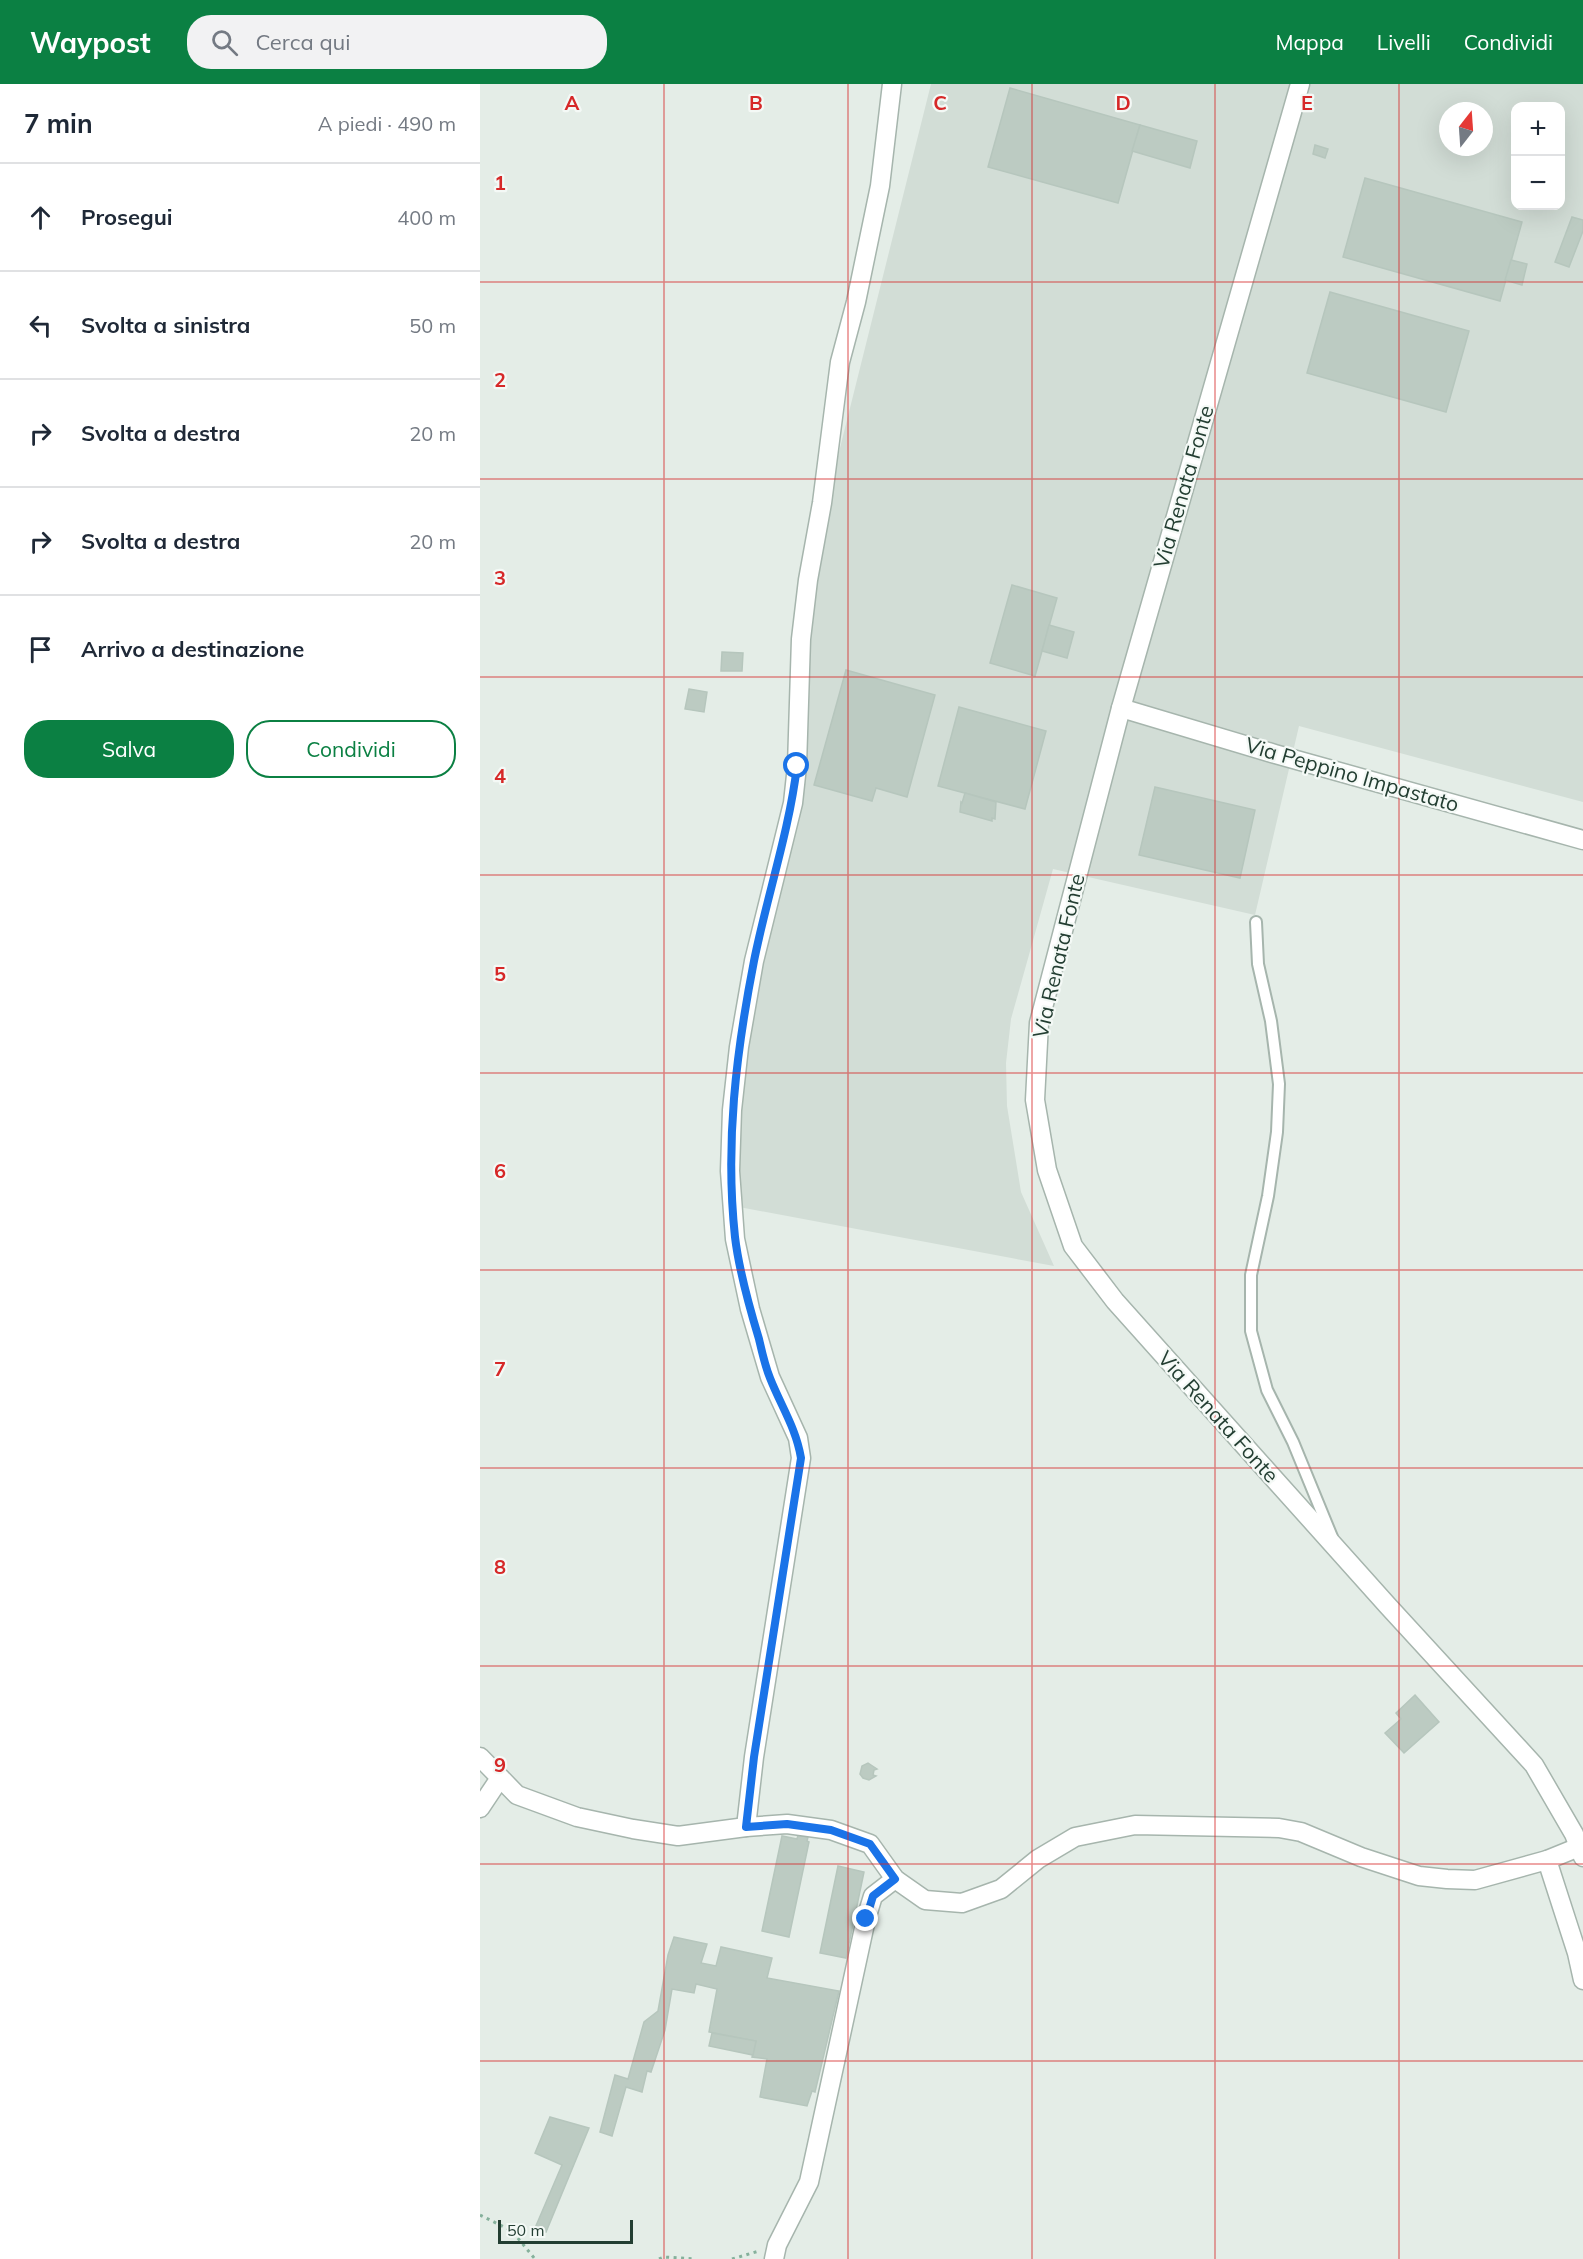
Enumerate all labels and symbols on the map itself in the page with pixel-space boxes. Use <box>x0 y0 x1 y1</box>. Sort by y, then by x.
text: A <box>565 90 580 115</box>
text: B <box>749 90 763 115</box>
text: C <box>933 90 947 115</box>
text: D <box>1115 90 1131 115</box>
text: E <box>1301 90 1313 115</box>
north arrow <box>1439 102 1493 156</box>
text: 1 <box>494 170 506 195</box>
text: 2 <box>494 367 506 392</box>
street label: Via Renata Fonte <box>1147 402 1219 571</box>
text: 3 <box>494 565 506 590</box>
street label: Via Peppino Impastato <box>1243 731 1462 817</box>
route start <box>783 752 809 778</box>
text: 4 <box>494 763 506 788</box>
street label: Via Renata Fonte <box>1026 871 1090 1041</box>
text: 5 <box>494 961 506 986</box>
text: 6 <box>494 1158 506 1183</box>
street label: Via Renata Fonte <box>1153 1345 1285 1488</box>
text: 7 <box>494 1356 506 1381</box>
text: 8 <box>494 1554 506 1579</box>
text: 9 <box>494 1752 506 1777</box>
route end <box>852 1905 878 1931</box>
scale bar <box>498 2217 633 2244</box>

